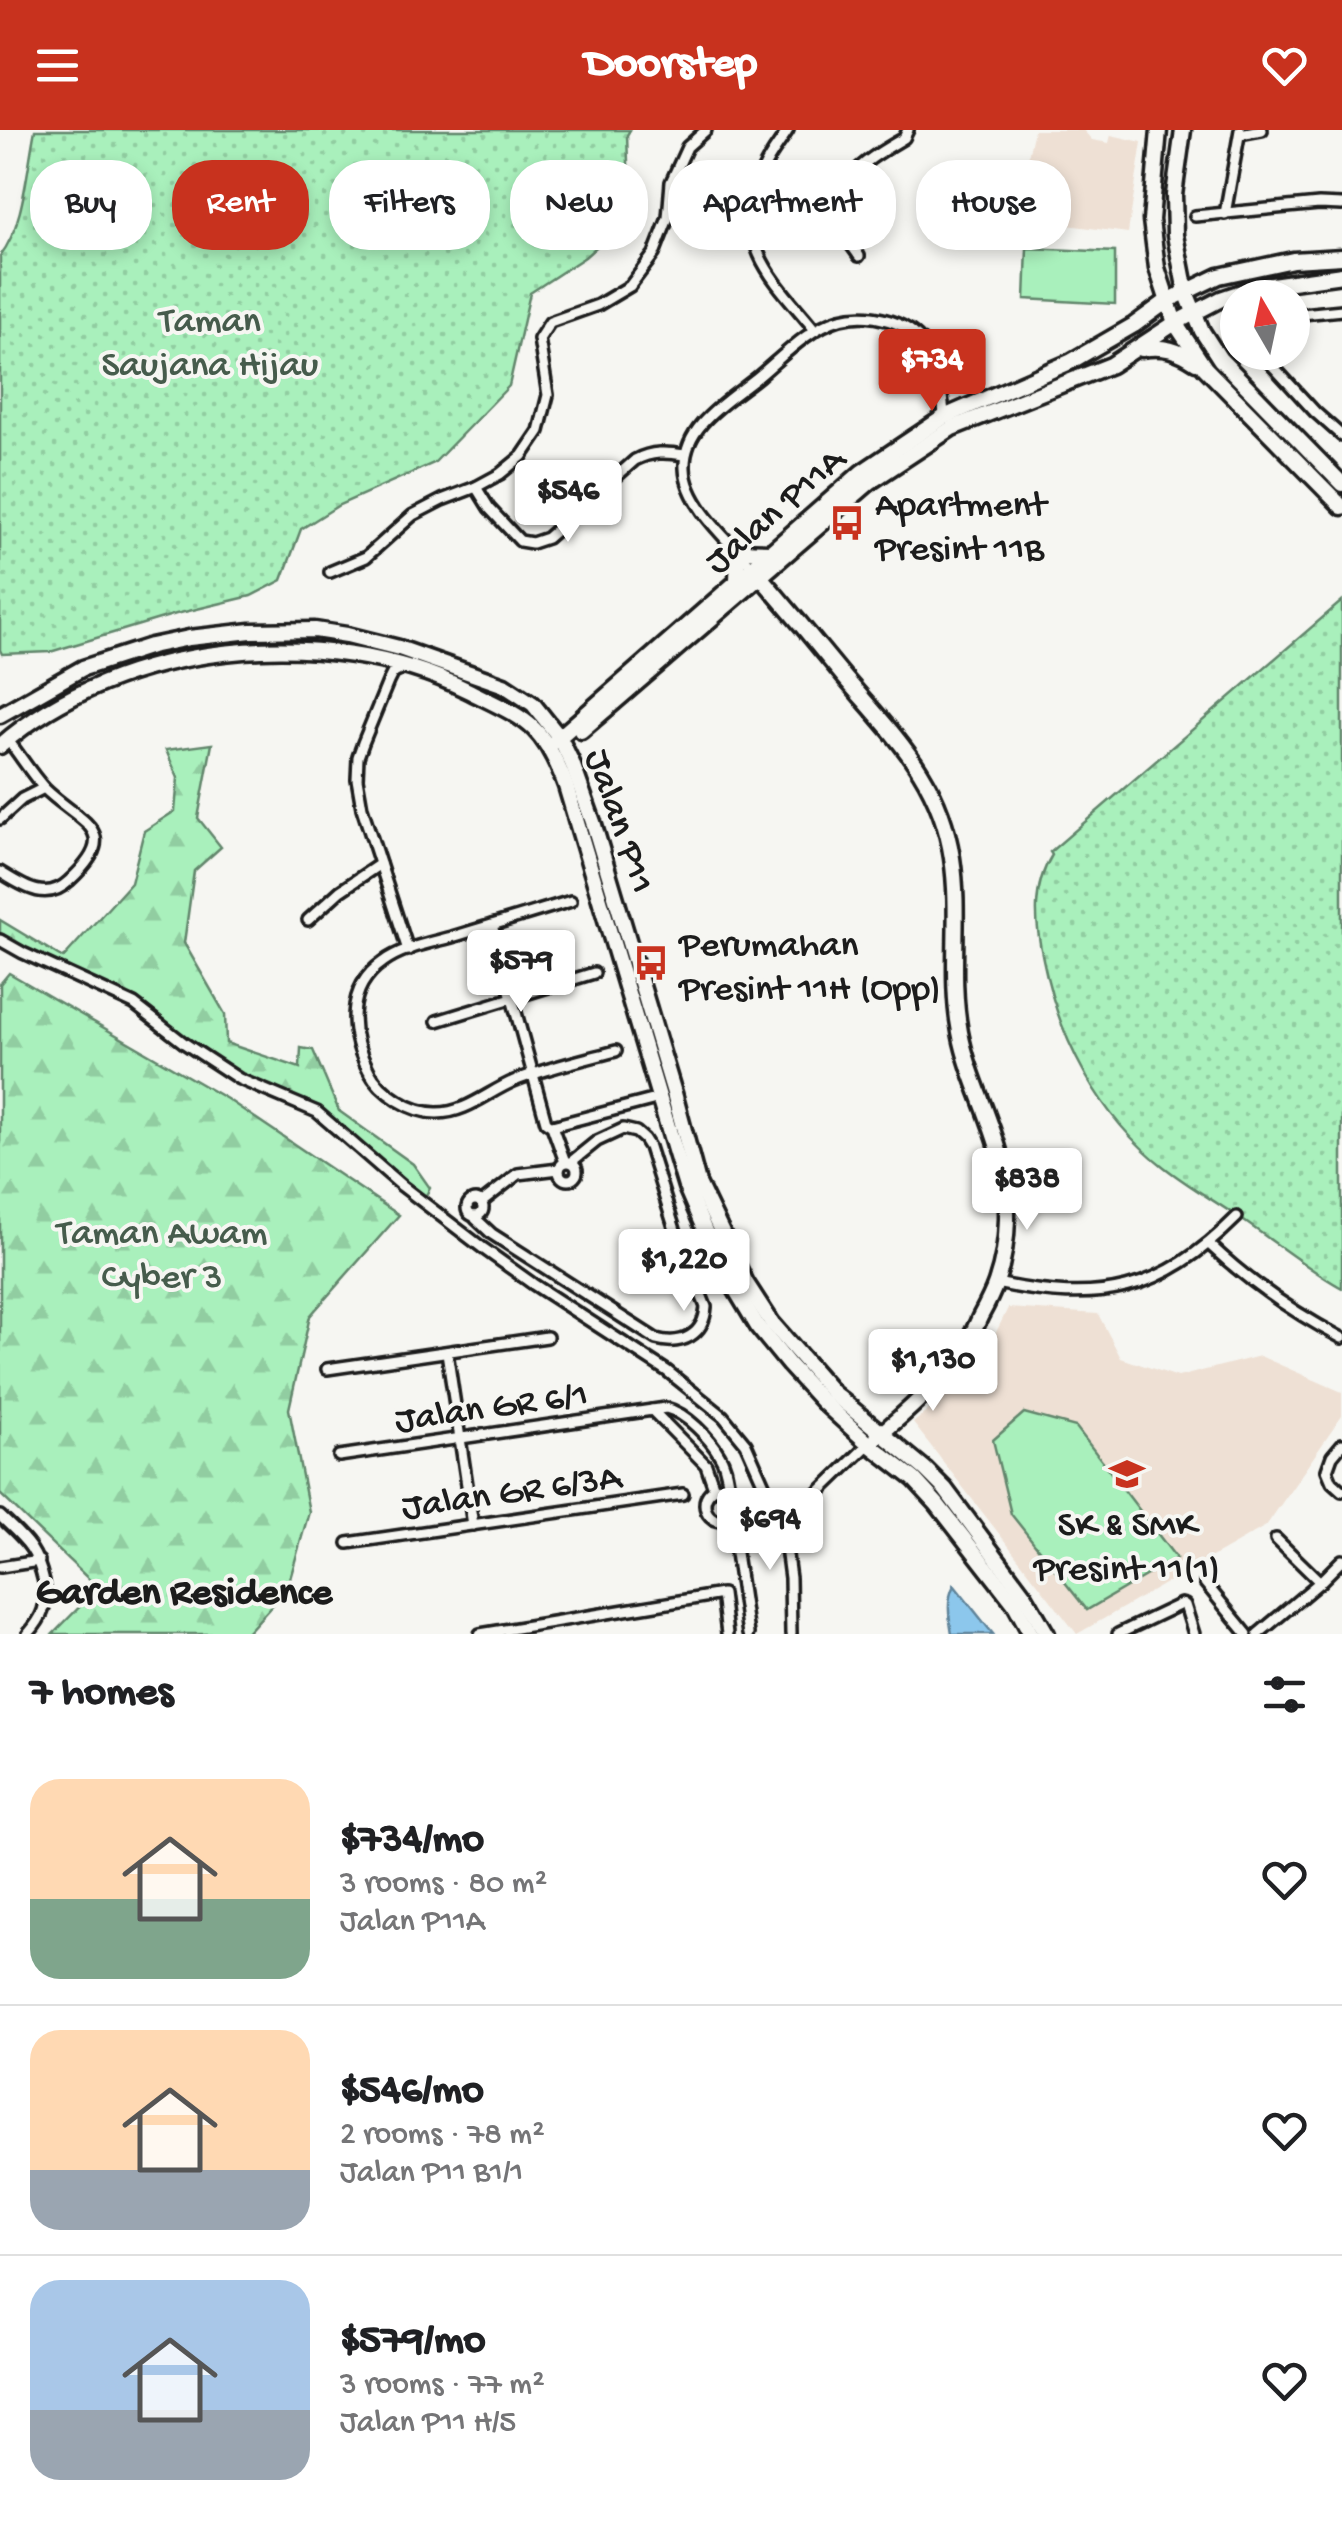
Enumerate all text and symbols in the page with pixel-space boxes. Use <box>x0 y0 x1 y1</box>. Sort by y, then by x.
icon: menu <box>30 38 85 93</box>
icon: heart <box>1257 38 1312 93</box>
text: Doorstep <box>585 39 757 92</box>
chip: Buy <box>30 160 152 250</box>
chip: Rent <box>172 160 309 250</box>
chip: Filters <box>329 160 490 250</box>
chip: New <box>510 160 648 250</box>
chip: Apartment <box>668 160 896 250</box>
chip: House <box>916 160 1071 250</box>
north arrow <box>1220 280 1310 370</box>
map controls <box>1220 280 1310 370</box>
park label: Taman Saujana Hijau <box>102 301 319 389</box>
pin: $734 <box>873 329 991 414</box>
text: $734 <box>901 342 963 380</box>
street label: Jalan P11A <box>698 438 858 585</box>
pin: $546 <box>509 460 627 545</box>
text: $546 <box>537 473 599 511</box>
place label: Apartment Presint 11B <box>874 485 1050 573</box>
bus stop icon: Apartment Presint 11B <box>828 504 866 542</box>
street label: Jalan P11 <box>572 744 662 900</box>
place label: Perumahan Presint 11H (Opp) <box>678 925 941 1013</box>
pin: $579 <box>462 930 580 1015</box>
text: $579 <box>489 943 553 981</box>
bus stop icon: Perumahan Presint 11H (Opp) <box>632 944 670 982</box>
pin: $838 <box>968 1148 1086 1233</box>
text: $838 <box>994 1161 1060 1199</box>
park label: Taman Awam Cyber 3 <box>55 1213 267 1301</box>
pin: $1,220 <box>603 1229 765 1314</box>
text: $1,220 <box>641 1242 727 1280</box>
pin: $1,130 <box>852 1329 1014 1414</box>
text: $1,130 <box>890 1342 976 1380</box>
street label: Jalan GR 6/1 <box>393 1375 591 1445</box>
school or university icon: SK & SMK Presint 11(1) <box>1108 1455 1146 1493</box>
street label: Jalan GR 6/3A <box>399 1457 627 1532</box>
pin: $694 <box>711 1488 829 1573</box>
text: $694 <box>739 1501 801 1539</box>
place label: SK & SMK Presint 11(1) <box>1033 1505 1220 1593</box>
district label: Garden Residence <box>36 1571 334 1618</box>
icon: filters <box>1257 1667 1312 1722</box>
text: 7 homes <box>30 1670 173 1719</box>
text: $734/mo <box>340 1817 484 1866</box>
icon: home <box>110 1819 230 1939</box>
icon: heart <box>1257 1852 1312 1907</box>
text: 3 rooms · 80 m² <box>340 1866 547 1904</box>
text: Jalan P11A <box>340 1904 485 1942</box>
text: $546/mo <box>340 2068 484 2117</box>
icon: home <box>110 2070 230 2190</box>
icon: heart <box>1257 2103 1312 2158</box>
text: 2 rooms · 78 m² <box>340 2117 545 2155</box>
text: Jalan P11 B1/1 <box>340 2155 523 2193</box>
text: $579/mo <box>340 2318 486 2367</box>
icon: home <box>110 2320 230 2440</box>
icon: heart <box>1257 2353 1312 2408</box>
text: 3 rooms · 77 m² <box>340 2367 545 2405</box>
text: Jalan P11 H/5 <box>340 2405 516 2443</box>

